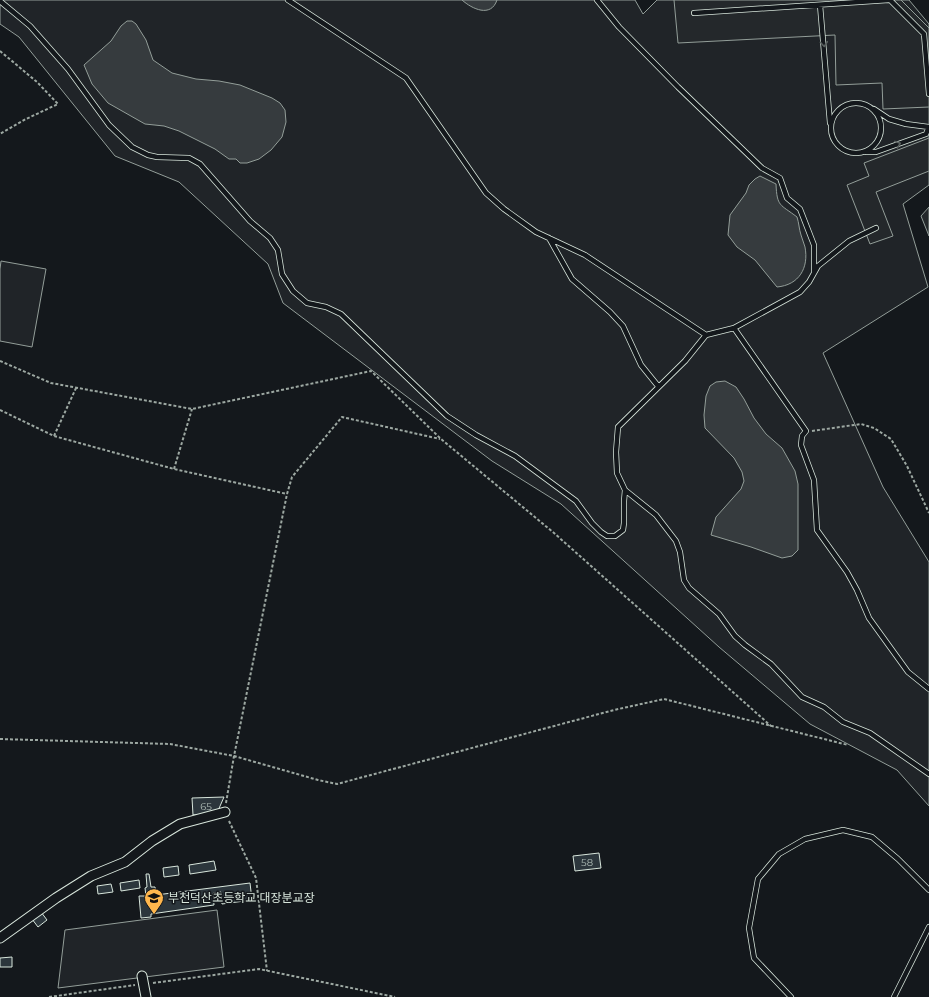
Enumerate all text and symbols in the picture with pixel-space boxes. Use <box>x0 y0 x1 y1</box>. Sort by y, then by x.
one-way arrow <box>819 41 828 47</box>
one-way arrow <box>895 140 902 148</box>
house number: 65 <box>200 800 212 813</box>
house number: 58 <box>581 856 593 869</box>
school or university icon: 부천덕산초등학교 대장분교장 <box>143 887 165 915</box>
place label: 부천덕산초등학교 대장분교장 <box>168 890 315 905</box>

